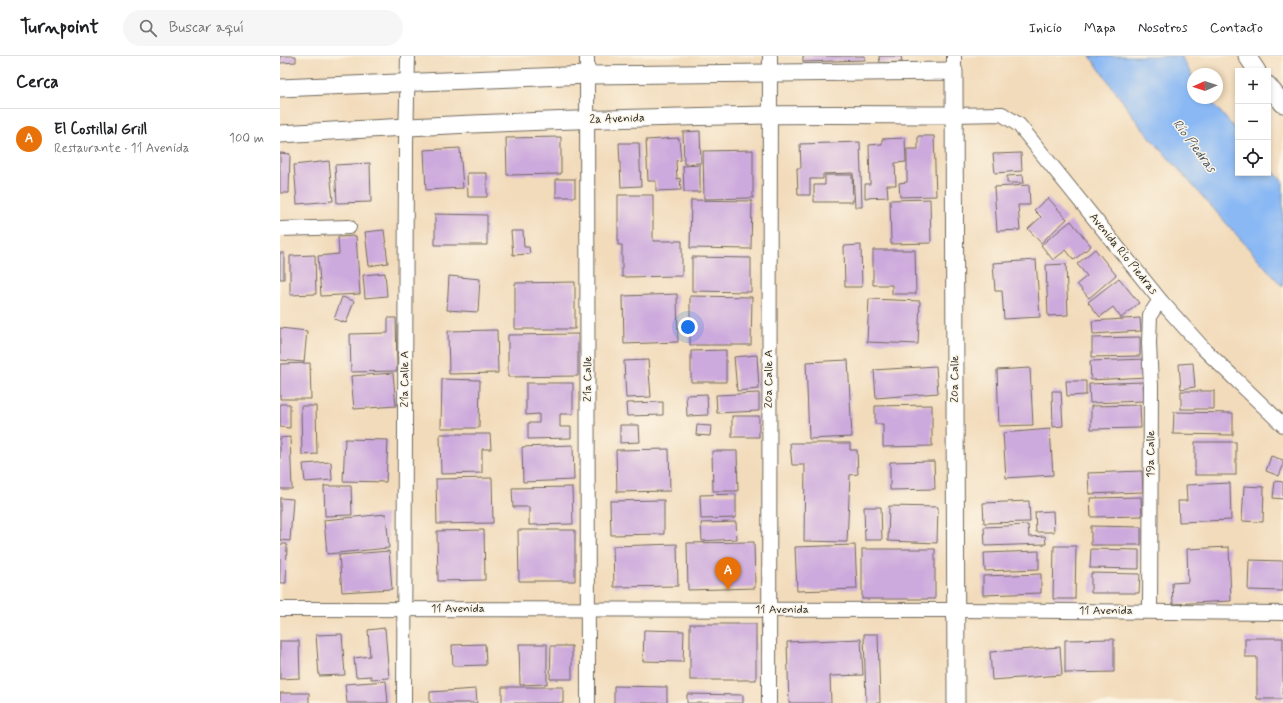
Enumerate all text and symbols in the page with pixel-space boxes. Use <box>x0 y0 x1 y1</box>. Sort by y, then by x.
search box <box>123 10 403 46</box>
text: Turnpoint <box>20 15 99 40</box>
icon: search <box>137 17 159 39</box>
text: Buscar aquí <box>169 18 244 38</box>
text: Inicio <box>1029 19 1062 37</box>
text: Mapa <box>1084 19 1116 37</box>
text: Nosotros <box>1138 19 1188 37</box>
text: Contacto <box>1210 19 1263 37</box>
north arrow <box>1187 68 1223 104</box>
map controls <box>1235 68 1271 176</box>
button: + <box>1235 68 1271 104</box>
text: Cerca <box>16 71 59 93</box>
button: − <box>1235 104 1271 140</box>
street label: 2a Avenida <box>589 110 645 128</box>
water label: Río Piedras <box>1168 116 1220 177</box>
text: El Costillal Grill <box>54 120 147 140</box>
text: A <box>25 130 33 147</box>
text: 100 m <box>229 130 264 147</box>
text: Restaurante · 11 Avenida <box>54 140 189 157</box>
button: locate <box>1235 140 1271 176</box>
street label: Avenida Río Piedras <box>1085 210 1161 299</box>
your location <box>678 317 698 337</box>
street label: 21a Calle A <box>397 350 413 407</box>
street label: 20a Calle A <box>761 350 777 408</box>
street label: 20a Calle <box>947 355 963 403</box>
street label: 21a Calle <box>580 356 596 402</box>
street label: 19a Calle <box>1143 430 1159 478</box>
pin: A <box>715 557 741 590</box>
street label: 11 Avenida <box>431 601 485 617</box>
street label: 11 Avenida <box>755 602 809 618</box>
street label: 11 Avenida <box>1079 603 1133 619</box>

